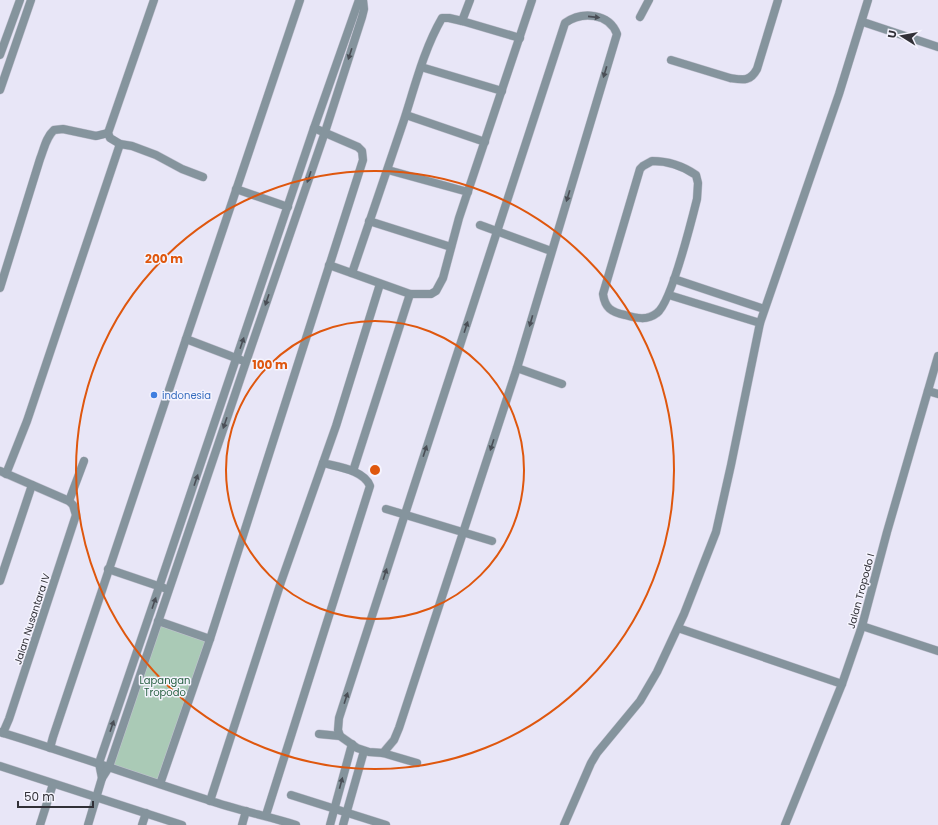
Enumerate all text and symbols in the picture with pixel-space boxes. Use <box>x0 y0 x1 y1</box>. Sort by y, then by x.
one-way arrow <box>588 13 601 20</box>
north arrow <box>882 16 922 56</box>
text: U <box>884 29 901 39</box>
one-way arrow <box>347 48 353 60</box>
one-way arrow <box>602 66 608 78</box>
one-way arrow <box>306 172 312 184</box>
one-way arrow <box>565 191 571 203</box>
text: 200 m <box>145 250 183 267</box>
one-way arrow <box>264 295 270 307</box>
one-way arrow <box>528 315 534 327</box>
one-way arrow <box>463 321 469 333</box>
one-way arrow <box>239 337 245 349</box>
text: 100 m <box>252 356 288 373</box>
place label: indonesia <box>162 388 211 403</box>
marker: indonesia <box>149 390 159 400</box>
one-way arrow <box>222 418 228 430</box>
one-way arrow <box>489 439 495 451</box>
one-way arrow <box>423 444 429 456</box>
centre of rings <box>368 463 382 477</box>
one-way arrow <box>193 474 199 486</box>
street label: Jalan Tropodo I <box>844 552 878 630</box>
one-way arrow <box>383 568 389 580</box>
street label: Jalan Nusantara IV <box>10 571 54 666</box>
one-way arrow <box>151 597 157 609</box>
park label: Lapangan Tropodo <box>140 673 190 700</box>
one-way arrow <box>343 692 349 704</box>
one-way arrow <box>109 720 115 732</box>
one-way arrow <box>338 777 344 789</box>
scale bar <box>18 783 93 809</box>
text: 50 m <box>24 788 55 805</box>

